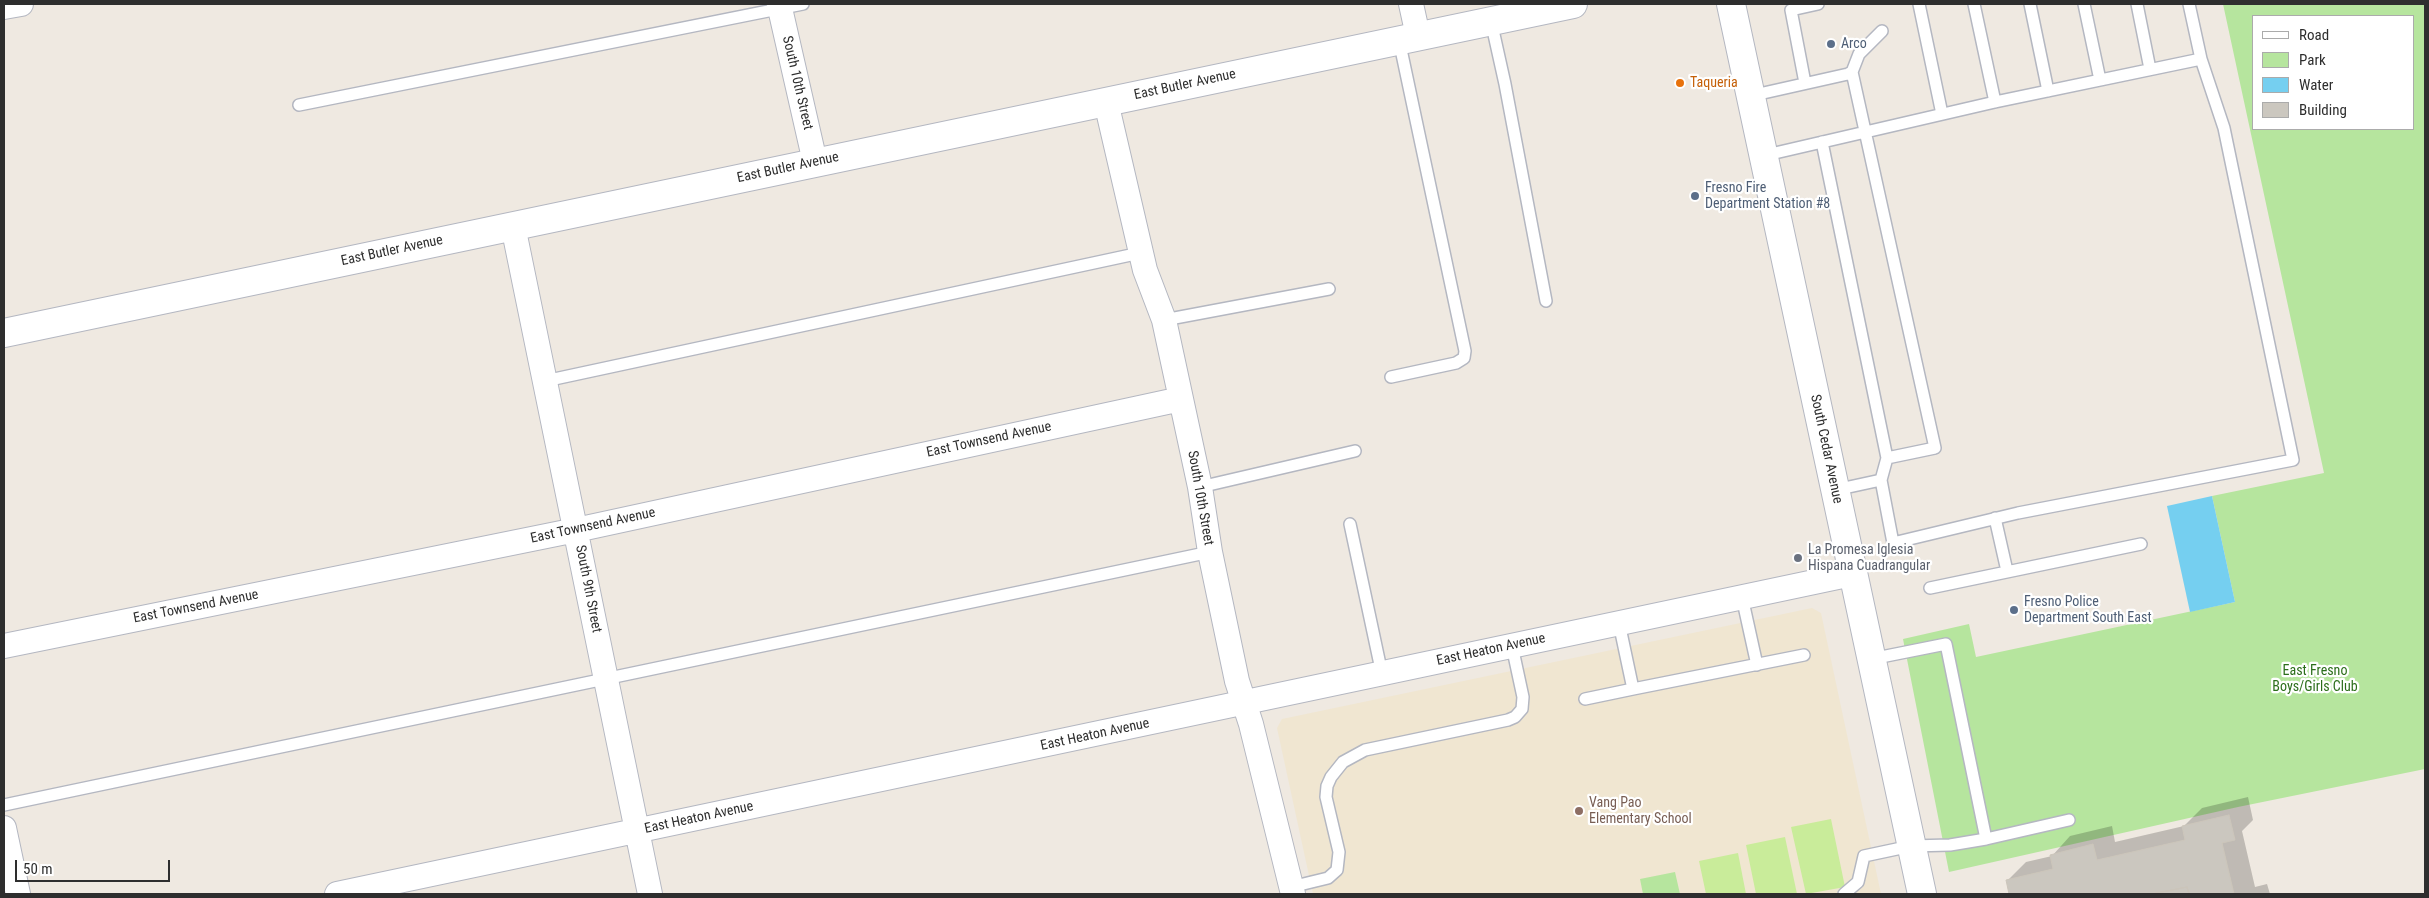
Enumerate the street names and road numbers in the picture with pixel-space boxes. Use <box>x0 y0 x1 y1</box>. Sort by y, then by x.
street label: South 10th Street <box>778 34 816 132</box>
street label: East Butler Avenue <box>1133 66 1237 104</box>
street label: East Butler Avenue <box>736 149 840 187</box>
street label: East Butler Avenue <box>340 232 444 270</box>
street label: South Cedar Avenue <box>1806 393 1846 505</box>
street label: East Townsend Avenue <box>925 419 1053 461</box>
street label: South 10th Street <box>1183 449 1217 547</box>
street label: East Townsend Avenue <box>529 505 657 547</box>
street label: South 9th Street <box>571 544 605 634</box>
street label: East Townsend Avenue <box>132 587 260 627</box>
street label: East Heaton Avenue <box>1435 630 1547 670</box>
street label: East Heaton Avenue <box>1039 715 1151 755</box>
street label: East Heaton Avenue <box>643 798 755 838</box>

